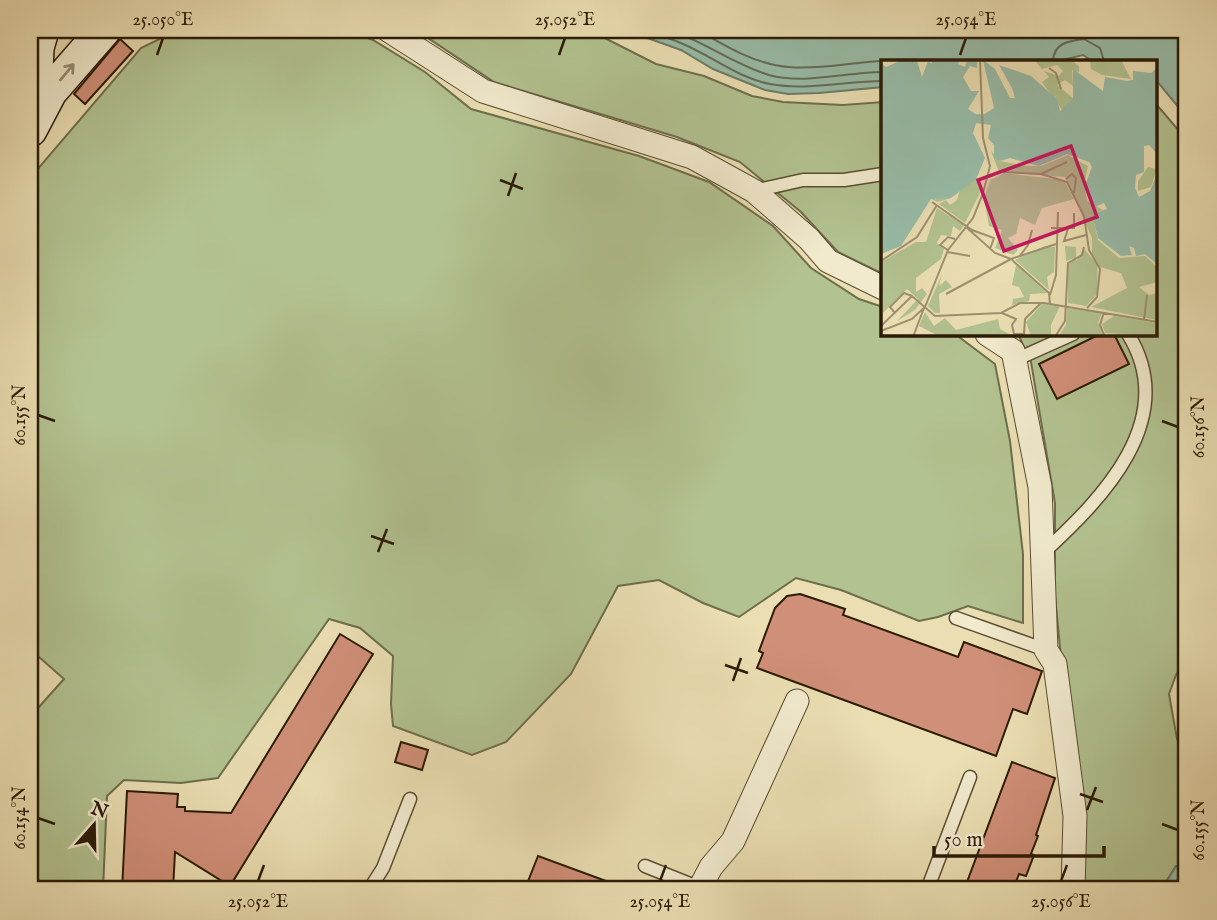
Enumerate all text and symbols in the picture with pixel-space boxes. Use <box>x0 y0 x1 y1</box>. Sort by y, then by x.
text: 25.050°E <box>132 9 194 32</box>
text: 25.052°E <box>535 9 595 32</box>
text: 25.054°E <box>935 9 997 32</box>
inset map <box>881 60 1158 336</box>
one-way arrow <box>58 63 74 81</box>
text: 60.155°N <box>9 384 32 446</box>
text: 60.156°N <box>1188 395 1211 458</box>
text: 60.154°N <box>9 786 32 850</box>
north arrow <box>60 790 130 860</box>
text: N <box>86 796 111 825</box>
text: 60.155°N <box>1188 799 1211 861</box>
scale bar <box>934 815 1103 859</box>
text: 50 m <box>944 827 983 854</box>
text: 25.052°E <box>228 891 288 914</box>
text: 25.054°E <box>629 891 691 914</box>
text: 25.056°E <box>1031 891 1091 914</box>

